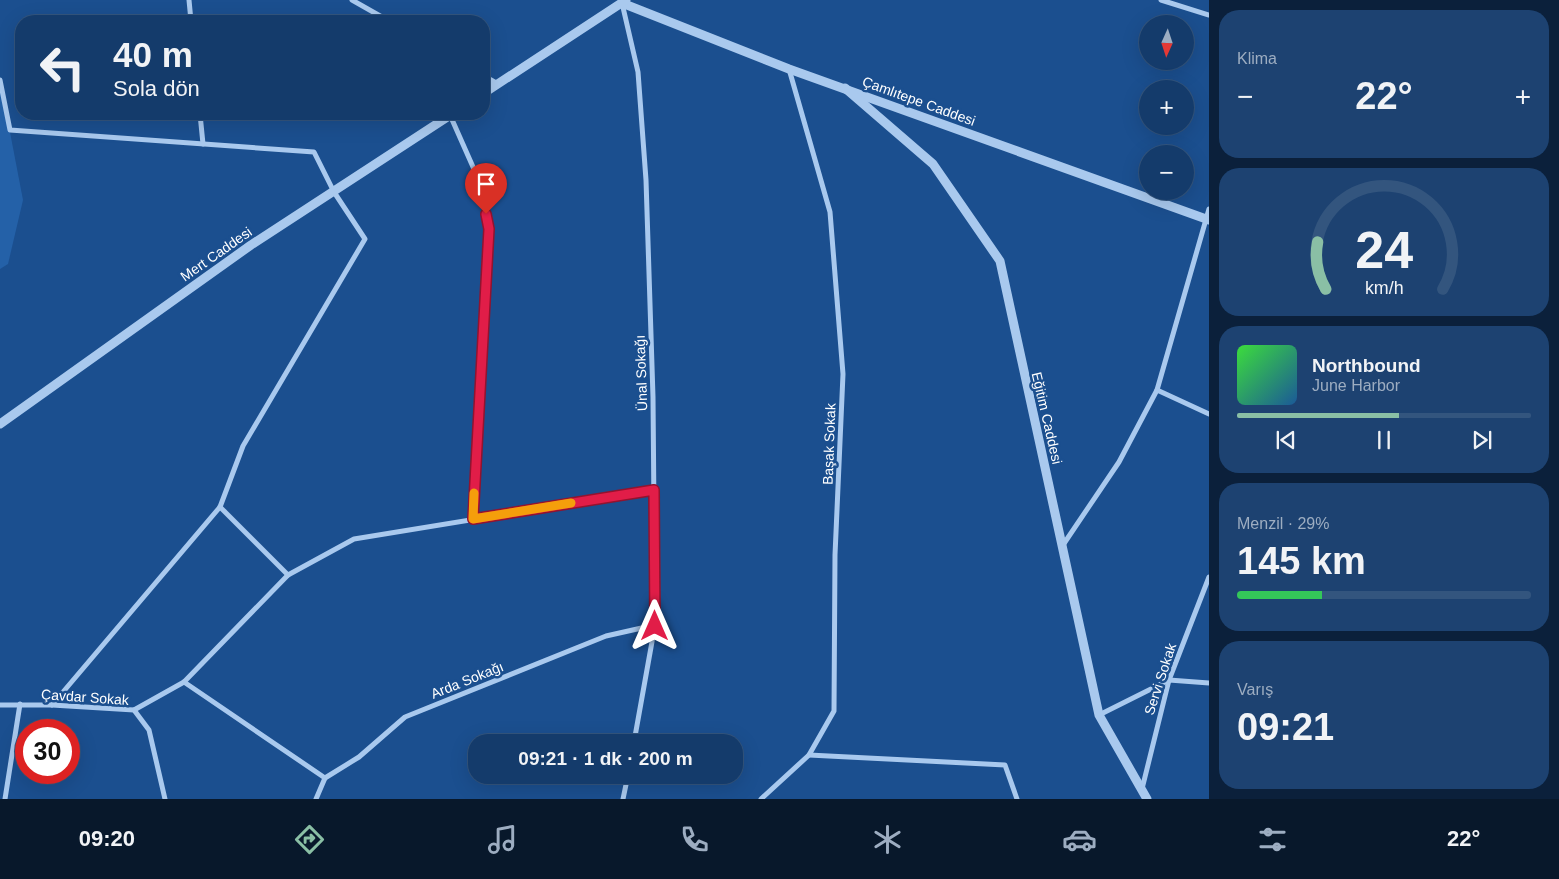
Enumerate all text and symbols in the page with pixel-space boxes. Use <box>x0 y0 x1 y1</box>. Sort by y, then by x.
north arrow <box>1139 15 1194 70</box>
map controls <box>1139 15 1194 200</box>
icon: left <box>30 35 95 100</box>
text: 40 m <box>113 35 193 74</box>
text: Klima <box>1237 50 1277 67</box>
street label: Çamlıtepe Caddesi <box>860 73 978 129</box>
text: 22° <box>1355 75 1413 117</box>
text: Sola dön <box>113 76 200 101</box>
button: + <box>1139 80 1194 135</box>
text: − <box>1237 81 1253 112</box>
text: + <box>1515 81 1531 112</box>
button: − <box>1139 145 1194 200</box>
pin <box>465 163 507 214</box>
icon: arrive <box>472 170 500 198</box>
text: 24 <box>1355 221 1413 279</box>
street label: Mert Caddesi <box>177 224 255 284</box>
text: km/h <box>1365 278 1403 298</box>
street label: Ünal Sokağı <box>631 335 650 411</box>
text: Northbound <box>1312 355 1421 376</box>
street label: Eğitim Caddesi <box>1029 370 1065 466</box>
text: June Harbor <box>1312 377 1400 394</box>
street label: Başak Sokak <box>820 402 838 485</box>
icon: previous <box>1272 426 1300 454</box>
icon: pause <box>1370 426 1398 454</box>
icon: next <box>1468 426 1496 454</box>
text: Menzil · 29% <box>1237 515 1329 532</box>
text: 145 km <box>1237 540 1366 582</box>
position arrow <box>628 599 680 651</box>
street label: Servi Sokak <box>1141 640 1179 717</box>
street label: Arda Sokağı <box>428 658 506 702</box>
text: Varış <box>1237 681 1273 698</box>
street label: Çavdar Sokak <box>41 686 130 708</box>
text: 09:21 <box>1237 706 1334 748</box>
speed limit sign: 30 <box>15 719 80 784</box>
text: 09:21 · 1 dk · 200 m <box>518 748 693 769</box>
icon: directions <box>292 822 327 857</box>
icon: music <box>485 822 520 857</box>
icon: phone <box>677 822 712 857</box>
icon: climate <box>870 822 905 857</box>
icon: car <box>1062 822 1097 857</box>
icon: filters <box>1255 822 1290 857</box>
text: 09:20 <box>79 826 135 851</box>
text: 22° <box>1447 826 1480 851</box>

